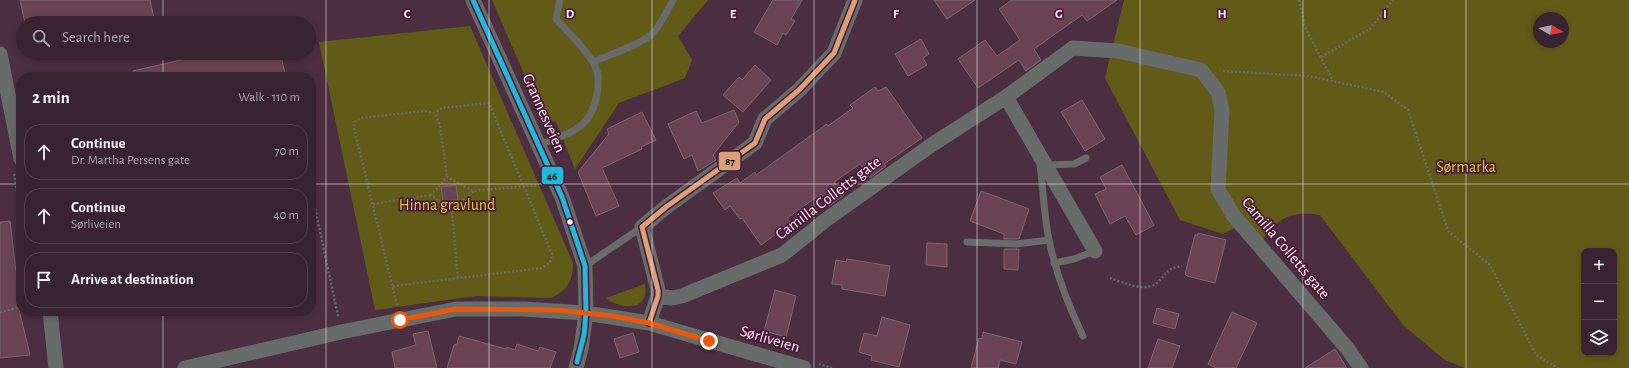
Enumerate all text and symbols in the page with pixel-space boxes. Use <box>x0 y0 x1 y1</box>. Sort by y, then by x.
text: C <box>404 8 411 21</box>
text: D <box>566 8 575 21</box>
text: E <box>730 8 737 21</box>
text: F <box>893 8 900 21</box>
text: G <box>1055 8 1063 21</box>
text: H <box>1217 8 1227 21</box>
text: I <box>1383 8 1387 21</box>
north arrow <box>1533 12 1569 48</box>
search box <box>16 16 316 60</box>
icon: search <box>30 27 52 49</box>
text: Search here <box>62 30 130 45</box>
street label: Grannesveien <box>519 71 569 155</box>
text: 2 min <box>32 89 70 106</box>
text: Walk · 110 m <box>238 91 300 104</box>
text: Continue <box>71 136 126 151</box>
icon: ahead <box>33 141 55 163</box>
text: 70 m <box>274 145 299 158</box>
line badge: 87 <box>718 151 741 171</box>
street label: Camilla Colletts gate <box>772 153 884 243</box>
text: Dr. Martha Persens gate <box>71 154 190 167</box>
text: 87 <box>725 156 735 167</box>
park label: Sørmarka <box>1436 159 1496 175</box>
line badge: 46 <box>541 166 564 185</box>
text: 46 <box>547 171 557 182</box>
street label: Camilla Colletts gate <box>1239 194 1333 302</box>
park label: Hinna gravlund <box>399 197 495 213</box>
text: Continue <box>71 200 126 215</box>
icon: ahead <box>33 205 55 227</box>
text: 40 m <box>273 209 299 222</box>
unlabelled marker <box>565 217 575 227</box>
text: Sørliveien <box>71 218 121 231</box>
map controls <box>1581 248 1617 356</box>
button: + <box>1581 248 1617 284</box>
icon: arrive <box>33 269 55 291</box>
text: Arrive at destination <box>71 272 194 287</box>
button: − <box>1581 284 1617 320</box>
route start <box>391 311 409 329</box>
button: layers <box>1581 320 1617 356</box>
street label: Sørliveien <box>738 323 802 355</box>
route end <box>700 332 718 350</box>

